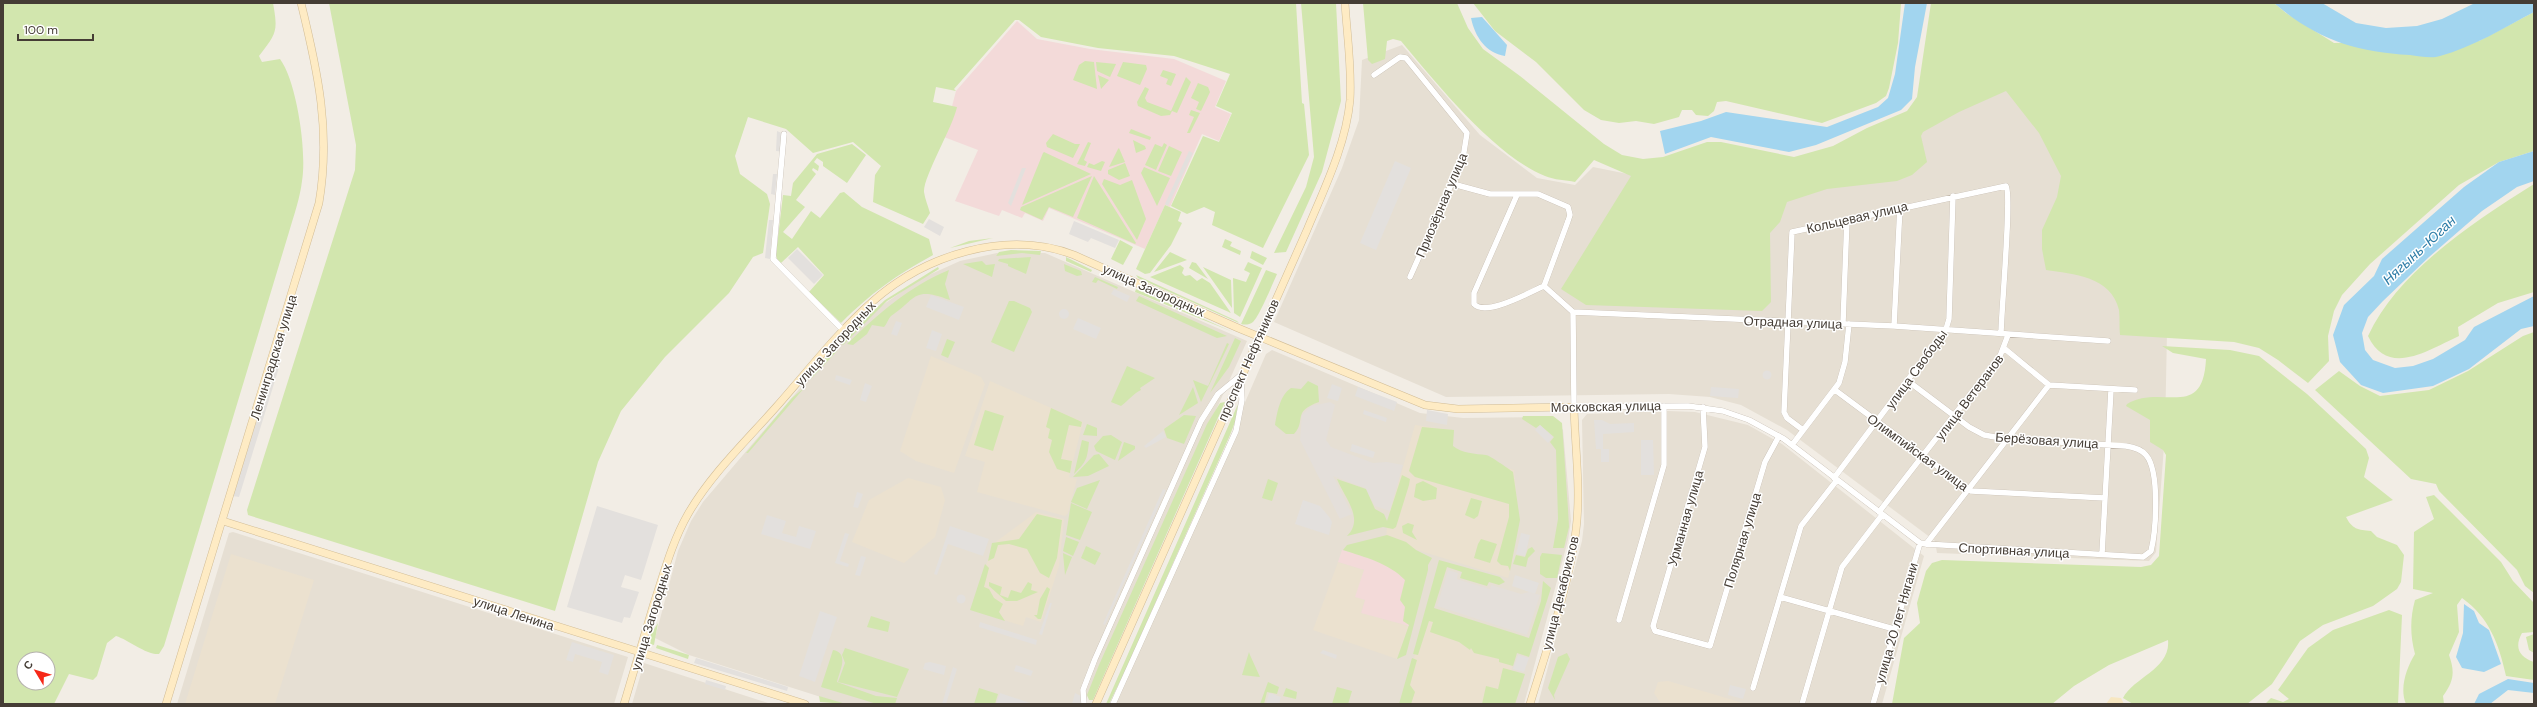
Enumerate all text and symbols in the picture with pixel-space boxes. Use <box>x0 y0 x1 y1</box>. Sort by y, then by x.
scale bar <box>18 16 93 42</box>
text: 100 m <box>24 22 58 38</box>
street label: Приозёрная улица <box>1412 150 1471 260</box>
street label: Кольцевая улица <box>1805 197 1910 237</box>
water label: Нягынь-Юган <box>2379 211 2460 289</box>
street label: улица Загородных <box>1100 260 1208 321</box>
street label: Ленинградская улица <box>246 292 301 422</box>
street label: проспект Нефтяников <box>1214 296 1283 424</box>
street label: улица Загородных <box>791 297 880 390</box>
street label: Отрадная улица <box>1743 312 1843 333</box>
street label: улица Свободы <box>1882 326 1951 412</box>
street label: улица Ветеранов <box>1931 351 2007 444</box>
street label: Московская улица <box>1551 397 1662 416</box>
street label: Олимпийская улица <box>1864 410 1972 495</box>
street label: Берёзовая улица <box>1995 428 2100 453</box>
street label: Урманная улица <box>1664 468 1707 568</box>
street label: Полярная улица <box>1720 490 1765 590</box>
street label: улица Декабристов <box>1538 534 1583 652</box>
street label: Спортивная улица <box>1958 539 2071 562</box>
street label: улица Загородных <box>627 561 676 673</box>
street label: улица 20 лет Нягани <box>1871 561 1922 686</box>
street label: улица Ленина <box>471 592 557 635</box>
north arrow <box>16 651 56 691</box>
text: С <box>20 657 36 672</box>

